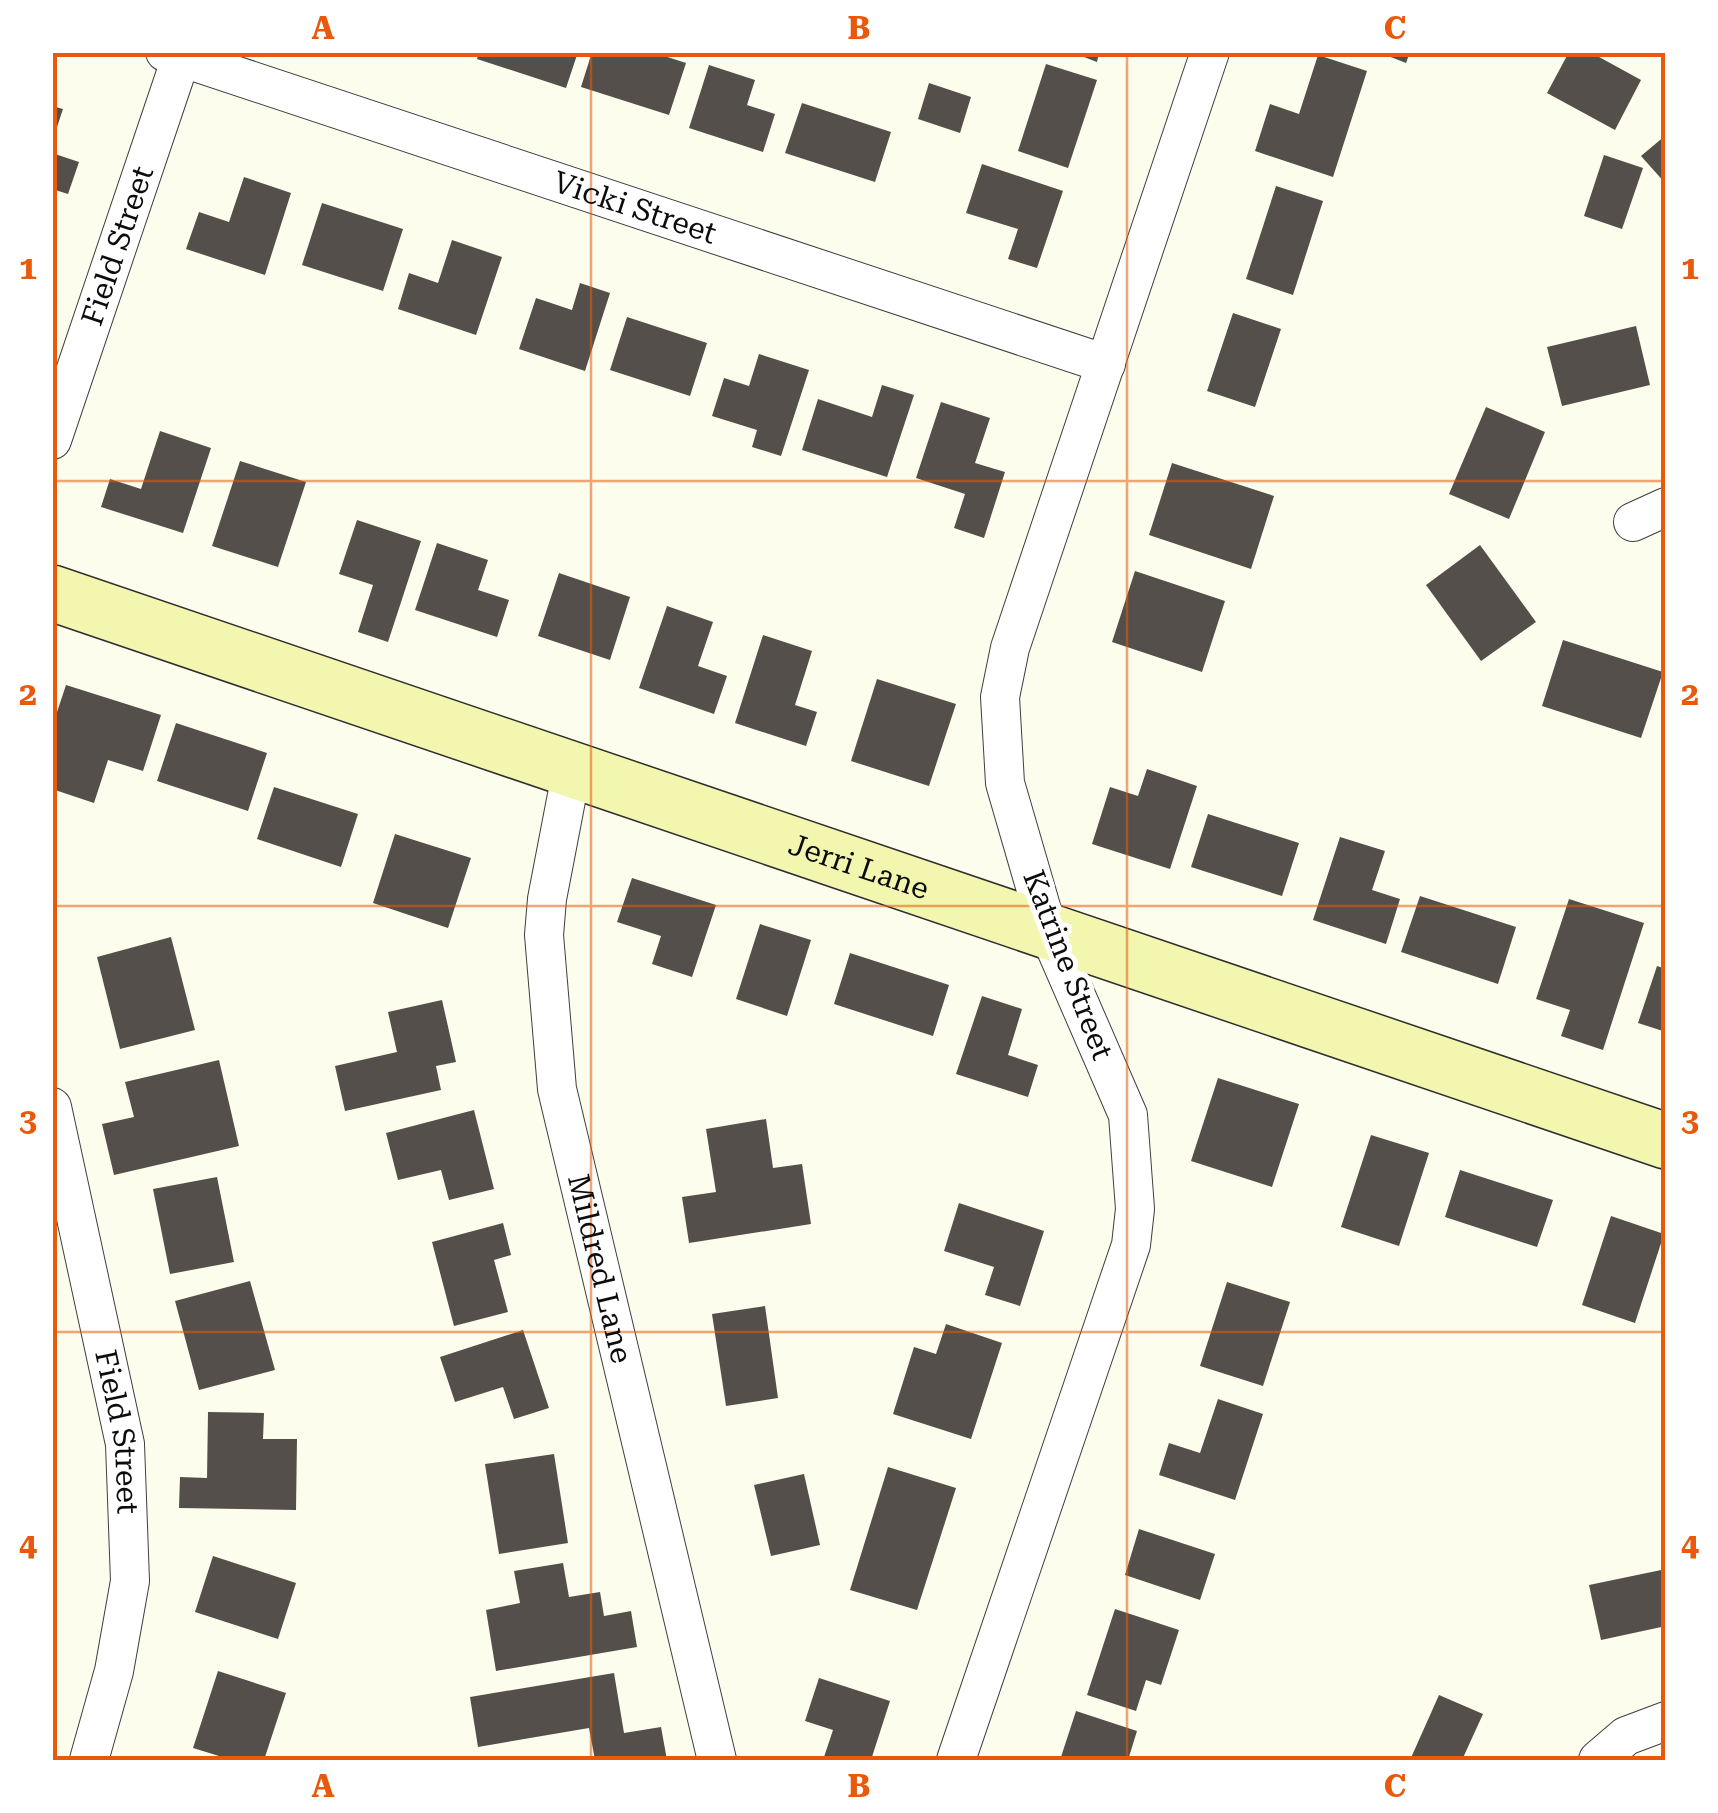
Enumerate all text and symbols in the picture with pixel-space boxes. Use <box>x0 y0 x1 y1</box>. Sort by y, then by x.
text: A <box>311 9 335 47</box>
text: B <box>847 9 871 47</box>
text: C <box>1384 9 1406 47</box>
street label: Field Street <box>74 161 160 330</box>
street label: Vicki Street <box>549 164 721 251</box>
text: 1 <box>19 249 37 287</box>
text: 1 <box>1681 249 1699 287</box>
text: 2 <box>19 675 37 713</box>
text: 2 <box>1681 675 1699 713</box>
street label: Jerri Lane <box>784 826 934 906</box>
street label: Katrine Street <box>1016 865 1121 1064</box>
text: 3 <box>19 1101 37 1139</box>
text: 3 <box>1681 1101 1699 1139</box>
street label: Mildred Lane <box>561 1171 640 1367</box>
street label: Field Street <box>88 1347 146 1515</box>
text: 4 <box>19 1526 37 1564</box>
text: 4 <box>1681 1526 1699 1564</box>
text: A <box>311 1767 335 1805</box>
text: B <box>847 1767 871 1805</box>
text: C <box>1384 1767 1406 1805</box>

